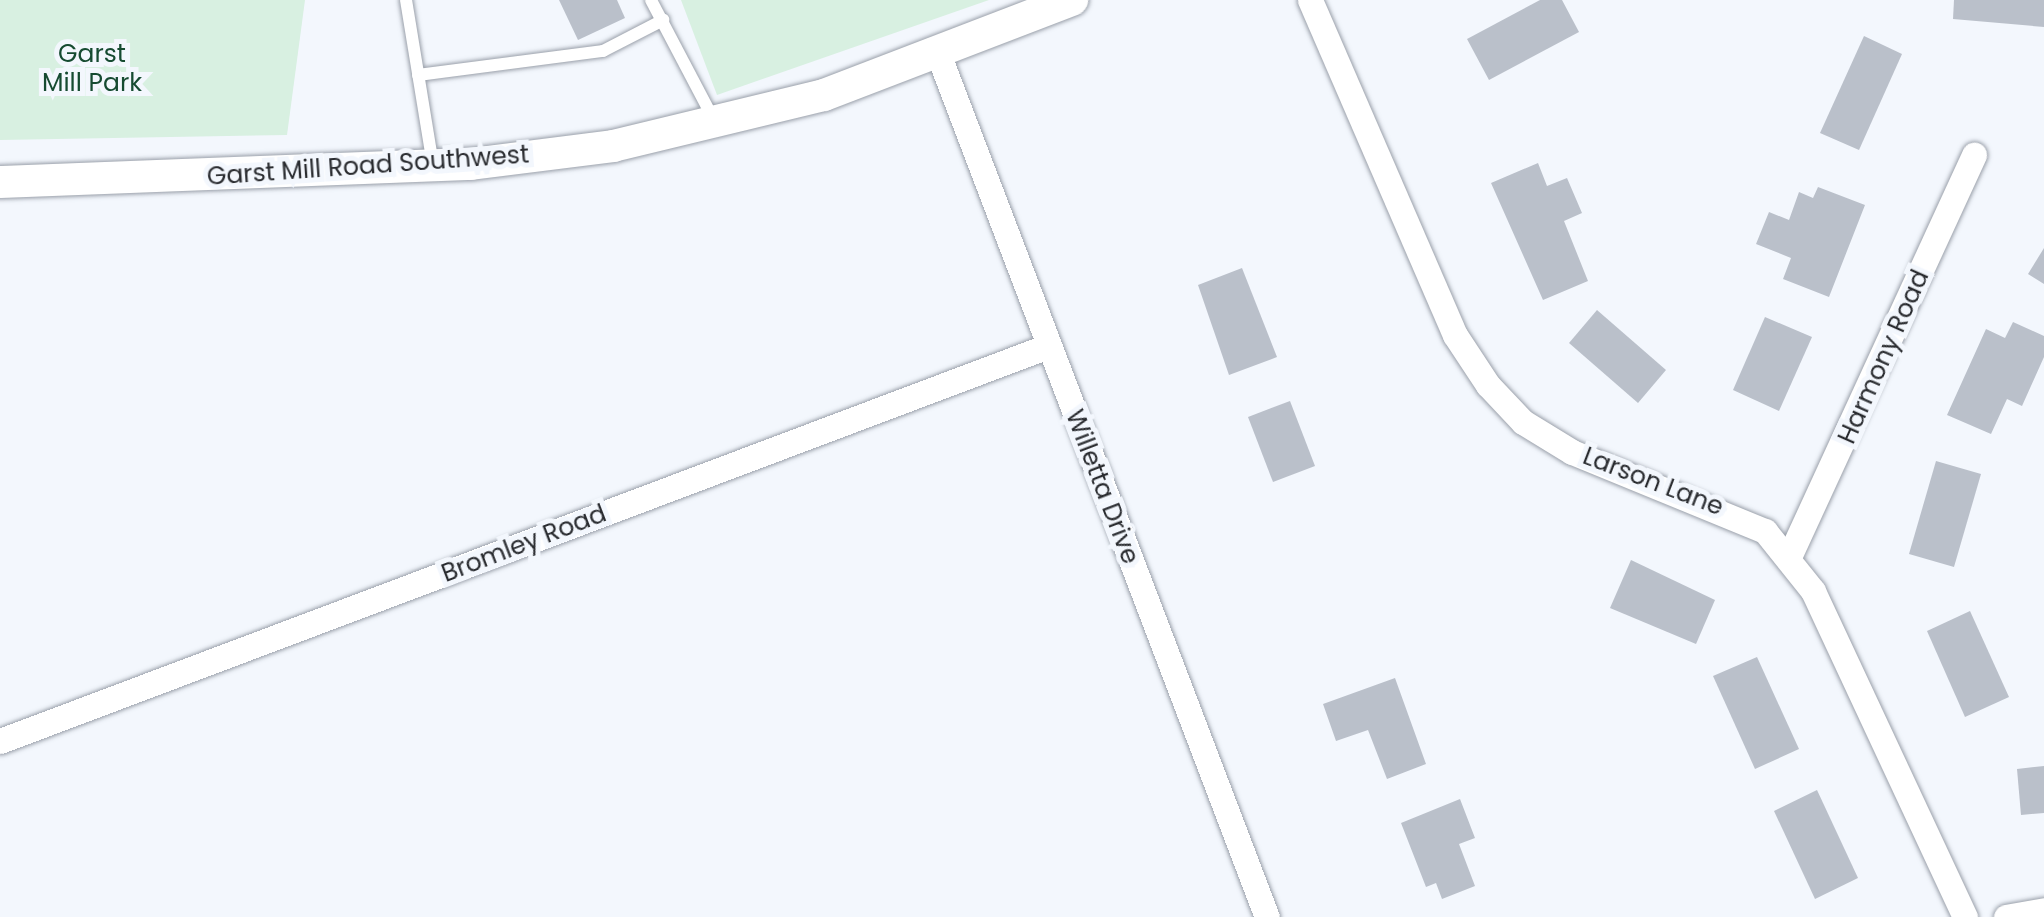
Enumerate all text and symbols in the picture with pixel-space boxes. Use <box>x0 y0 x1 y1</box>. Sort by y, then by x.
park label: Garst Mill Park <box>42 40 142 99</box>
street label: Garst Mill Road Southwest <box>206 140 530 192</box>
street label: Harmony Road <box>1832 265 1936 449</box>
street label: Willetta Drive <box>1059 406 1145 568</box>
street label: Larson Lane <box>1579 441 1727 523</box>
street label: Bromley Road <box>437 499 611 589</box>

